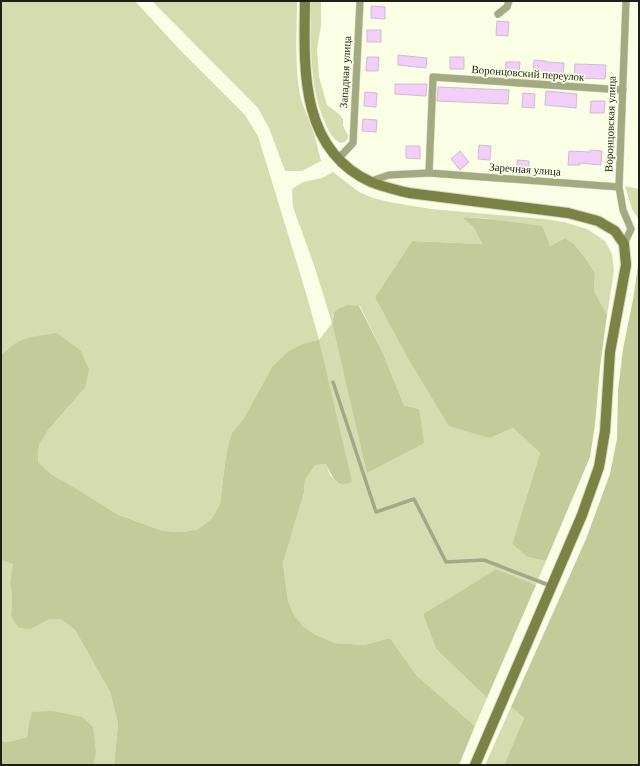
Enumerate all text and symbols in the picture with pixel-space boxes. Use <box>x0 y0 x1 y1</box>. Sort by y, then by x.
street label: Западная улица <box>337 35 353 108</box>
street label: Воронцовский переулок <box>471 63 586 83</box>
street label: Воронцовская улица <box>602 76 618 172</box>
street label: Заречная улица <box>489 161 561 177</box>

